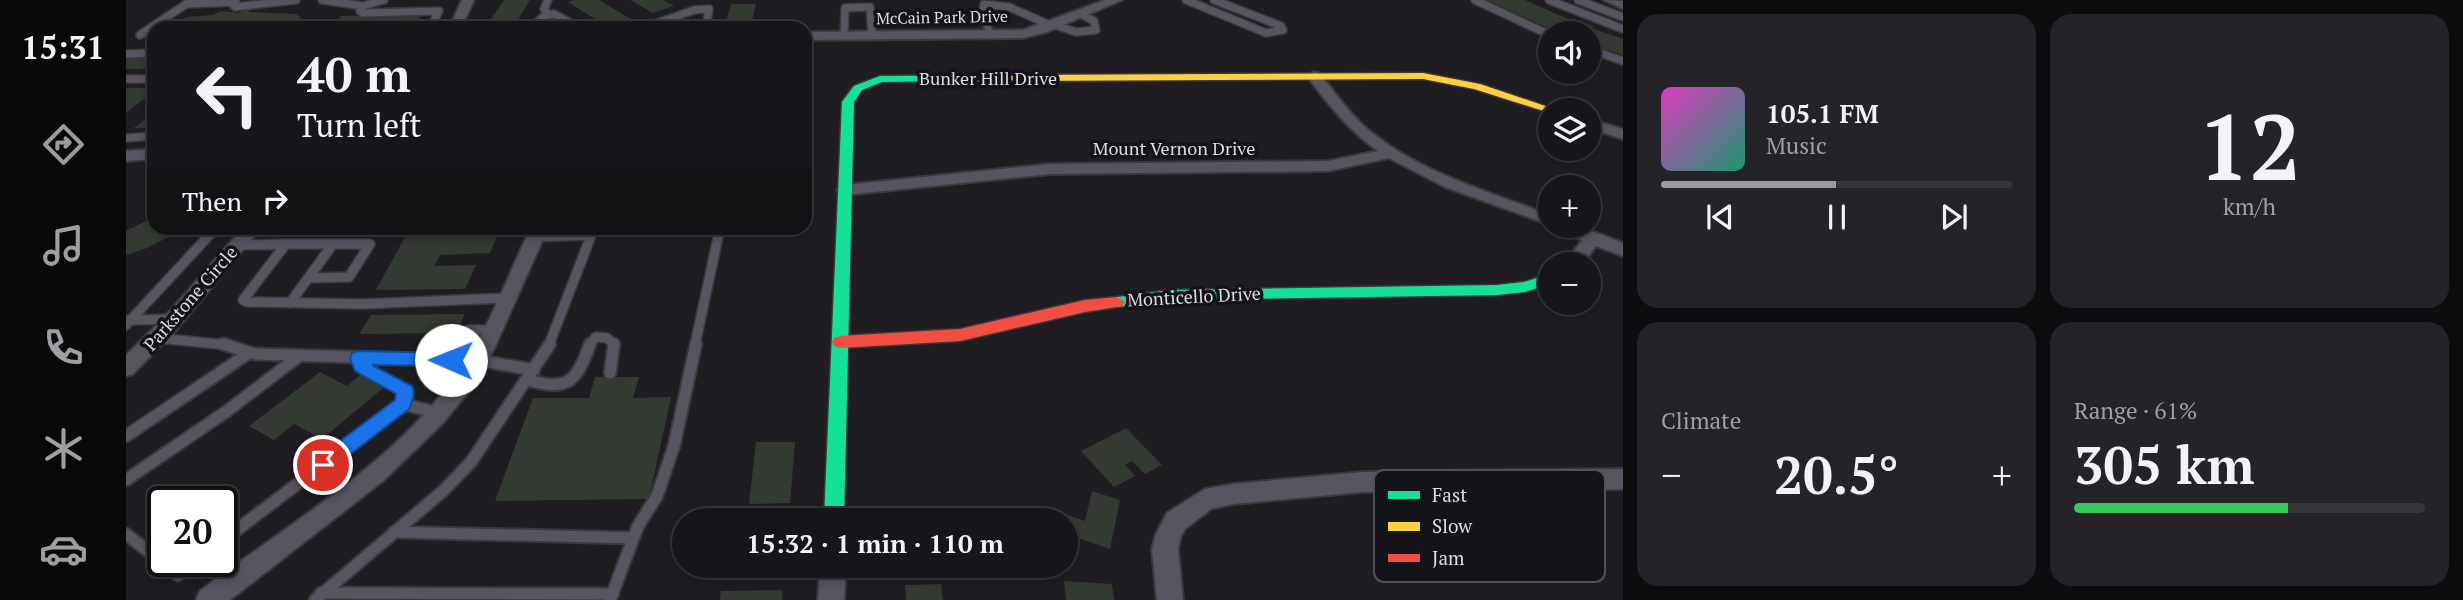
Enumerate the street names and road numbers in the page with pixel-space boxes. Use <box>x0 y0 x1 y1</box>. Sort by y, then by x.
street label: McCain Park Drive <box>876 5 1008 29</box>
street label: Bunker Hill Drive <box>919 66 1057 90</box>
street label: Mount Vernon Drive <box>1093 136 1255 160</box>
street label: Parkstone Circle <box>138 241 242 355</box>
street label: Monticello Drive <box>1127 281 1261 311</box>

